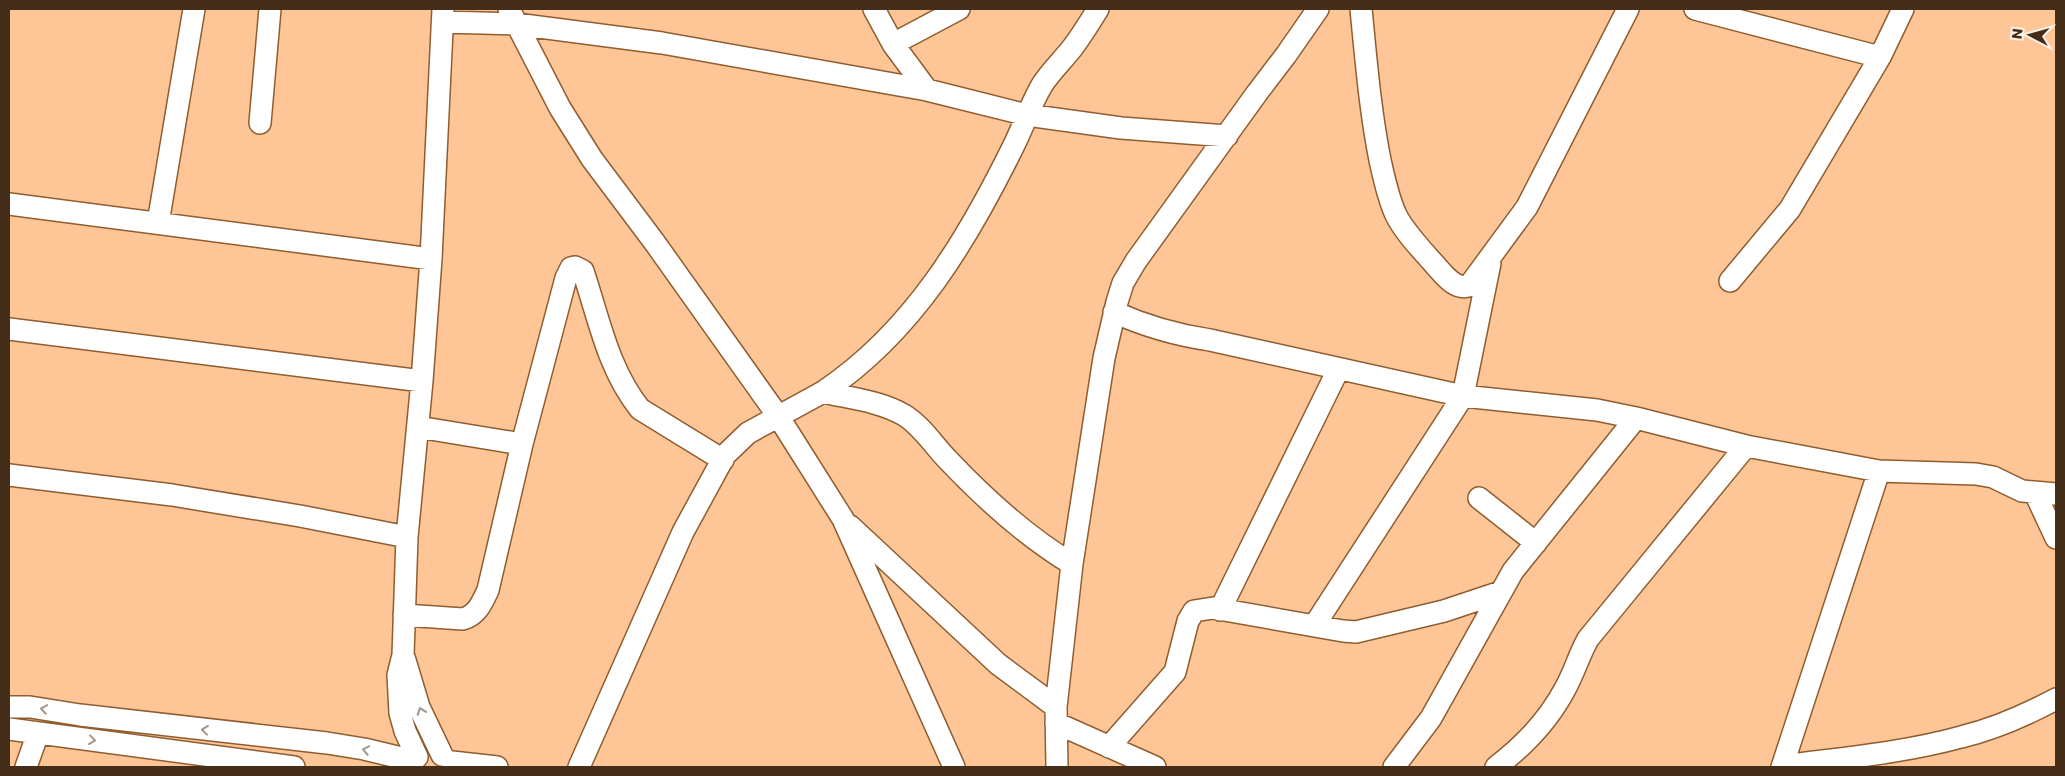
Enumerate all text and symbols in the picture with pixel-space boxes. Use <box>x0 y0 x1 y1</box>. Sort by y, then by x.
north arrow <box>2005 10 2055 60</box>
text: N <box>2007 27 2028 40</box>
one-way arrow <box>40 705 48 715</box>
one-way arrow <box>417 707 427 715</box>
one-way arrow <box>201 725 209 736</box>
one-way arrow <box>88 734 96 745</box>
one-way arrow <box>362 745 371 755</box>

